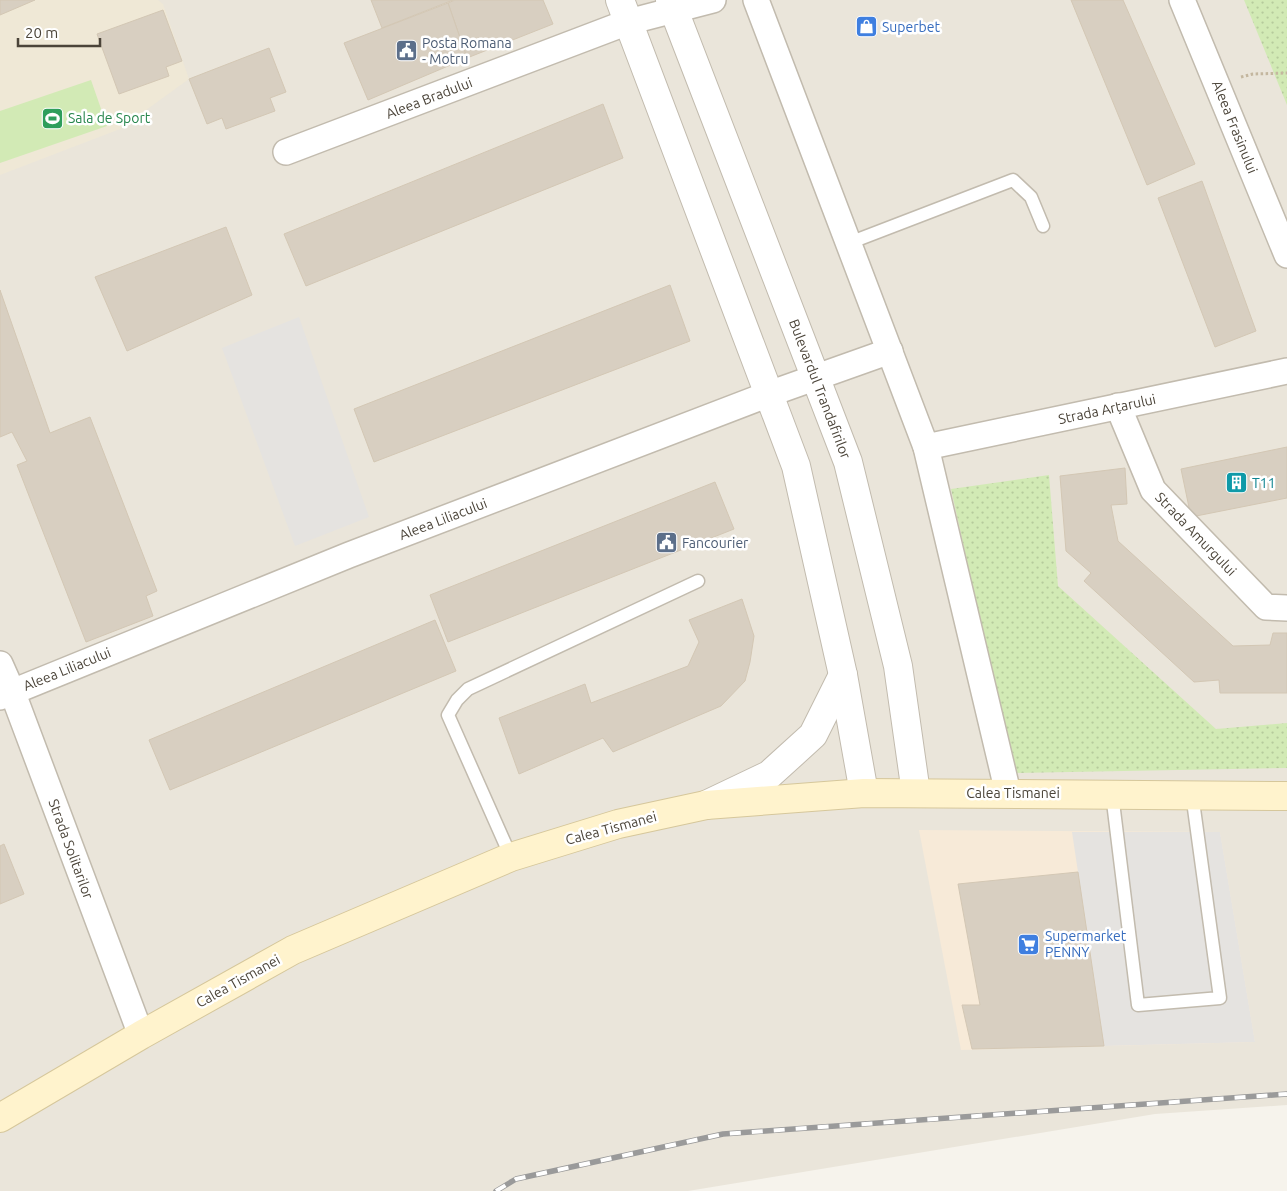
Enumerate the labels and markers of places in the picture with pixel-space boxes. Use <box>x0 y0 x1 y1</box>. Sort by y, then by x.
shop icon: Superbet <box>854 15 878 39</box>
place label: Superbet <box>882 19 940 35</box>
place label: Posta Romana - Motru <box>422 35 512 67</box>
public building icon: Posta Romana - Motru <box>394 39 418 63</box>
sports icon: Sala de Sport <box>40 106 64 130</box>
place label: Sala de Sport <box>68 110 151 126</box>
building icon: T11 <box>1224 471 1248 495</box>
place label: T11 <box>1252 475 1276 491</box>
public building icon: Fancourier <box>654 531 678 555</box>
place label: Fancourier <box>682 535 749 551</box>
place label: Supermarket PENNY <box>1045 928 1127 960</box>
supermarket icon: Supermarket PENNY <box>1017 932 1041 956</box>

